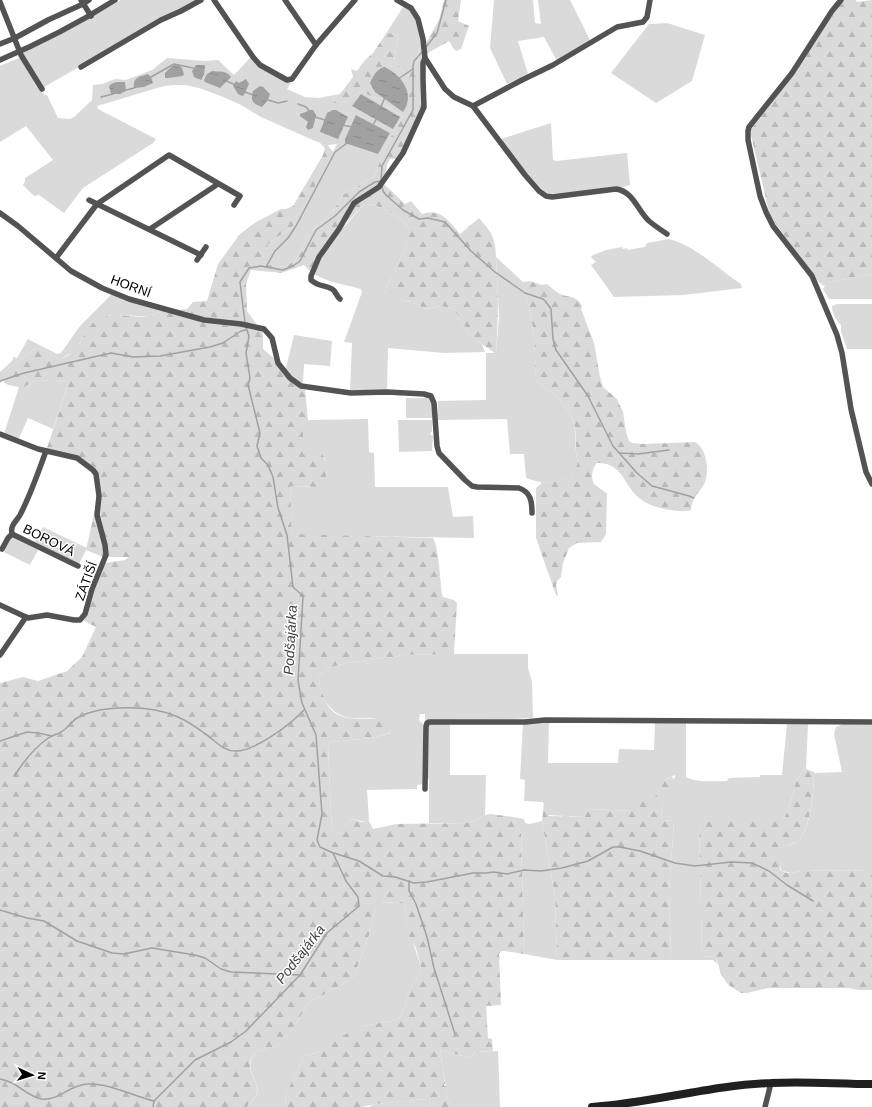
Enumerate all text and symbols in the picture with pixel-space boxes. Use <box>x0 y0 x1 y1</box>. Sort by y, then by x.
street label: HORNÍ <box>109 272 154 300</box>
street label: BOROVÁ <box>21 521 78 559</box>
street label: ZÁTIŠÍ <box>72 559 100 603</box>
water label: Podšajárka <box>280 604 300 675</box>
water label: Podšajárka <box>272 921 328 987</box>
north arrow <box>12 1055 52 1095</box>
text: N <box>36 1071 48 1080</box>

